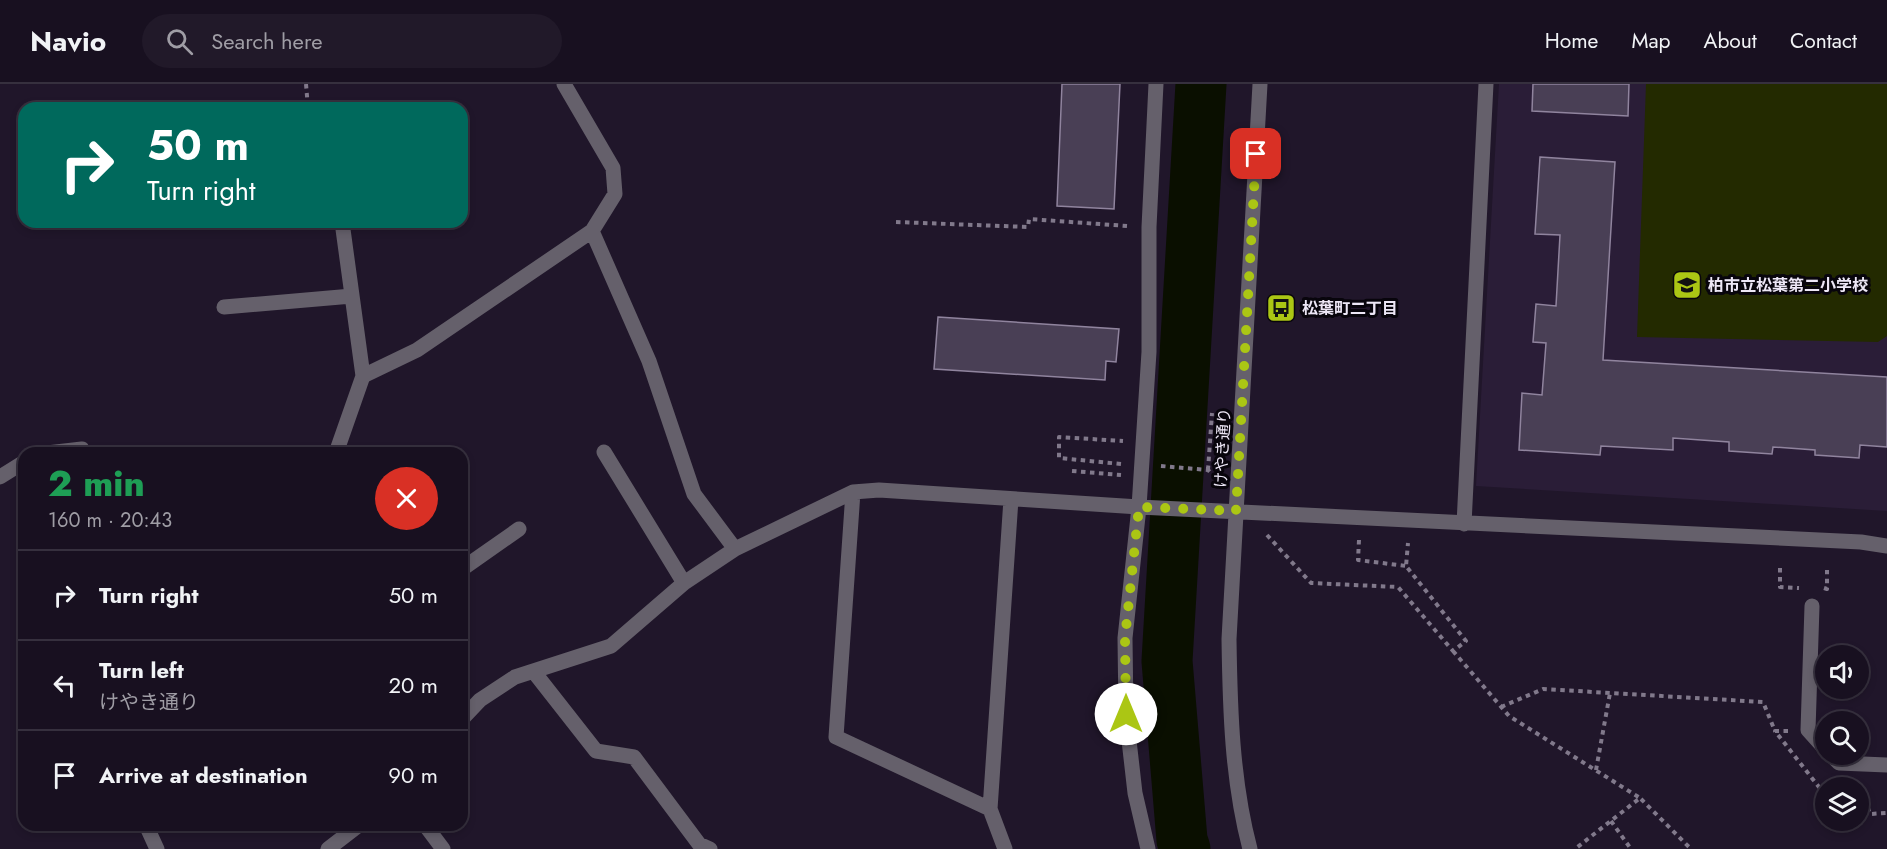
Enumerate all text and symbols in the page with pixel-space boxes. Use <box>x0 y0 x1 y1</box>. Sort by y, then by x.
search box <box>142 14 562 68</box>
text: Navio <box>30 21 106 62</box>
icon: search <box>163 25 196 58</box>
text: Search here <box>211 25 322 57</box>
text: Home <box>1545 26 1598 56</box>
text: Map <box>1631 26 1671 56</box>
text: About <box>1704 26 1757 56</box>
text: Contact <box>1790 26 1857 56</box>
text: 50 m <box>147 115 249 176</box>
icon: right <box>48 126 126 204</box>
pin <box>1230 128 1281 179</box>
icon: arrive <box>1239 137 1272 170</box>
text: Turn right <box>147 171 255 210</box>
school or university icon: 柏市立松葉第二小学校 <box>1671 269 1703 301</box>
place label: 柏市立松葉第二小学校 <box>1708 274 1868 297</box>
bus stop icon: 松葉町二丁目 <box>1265 292 1297 324</box>
place label: 松葉町二丁目 <box>1302 297 1398 320</box>
street label: けやき通り <box>1209 407 1236 489</box>
text: 2 min <box>48 457 145 509</box>
button: close <box>375 467 438 530</box>
text: 160 m · 20:43 <box>48 506 172 535</box>
icon: right <box>48 579 81 612</box>
text: Turn right <box>99 579 199 611</box>
text: 50 m <box>389 579 438 611</box>
map controls <box>1815 645 1869 831</box>
button: sound <box>1815 645 1869 699</box>
text: Turn left <box>99 654 184 686</box>
icon: left <box>48 669 81 702</box>
text: 20 m <box>389 669 438 701</box>
position arrow <box>1094 682 1158 746</box>
text: けやき通り <box>99 688 199 717</box>
button: search <box>1815 711 1869 765</box>
icon: arrive <box>48 759 81 792</box>
text: Arrive at destination <box>99 759 308 791</box>
text: 90 m <box>388 759 438 791</box>
button: layers <box>1815 777 1869 831</box>

